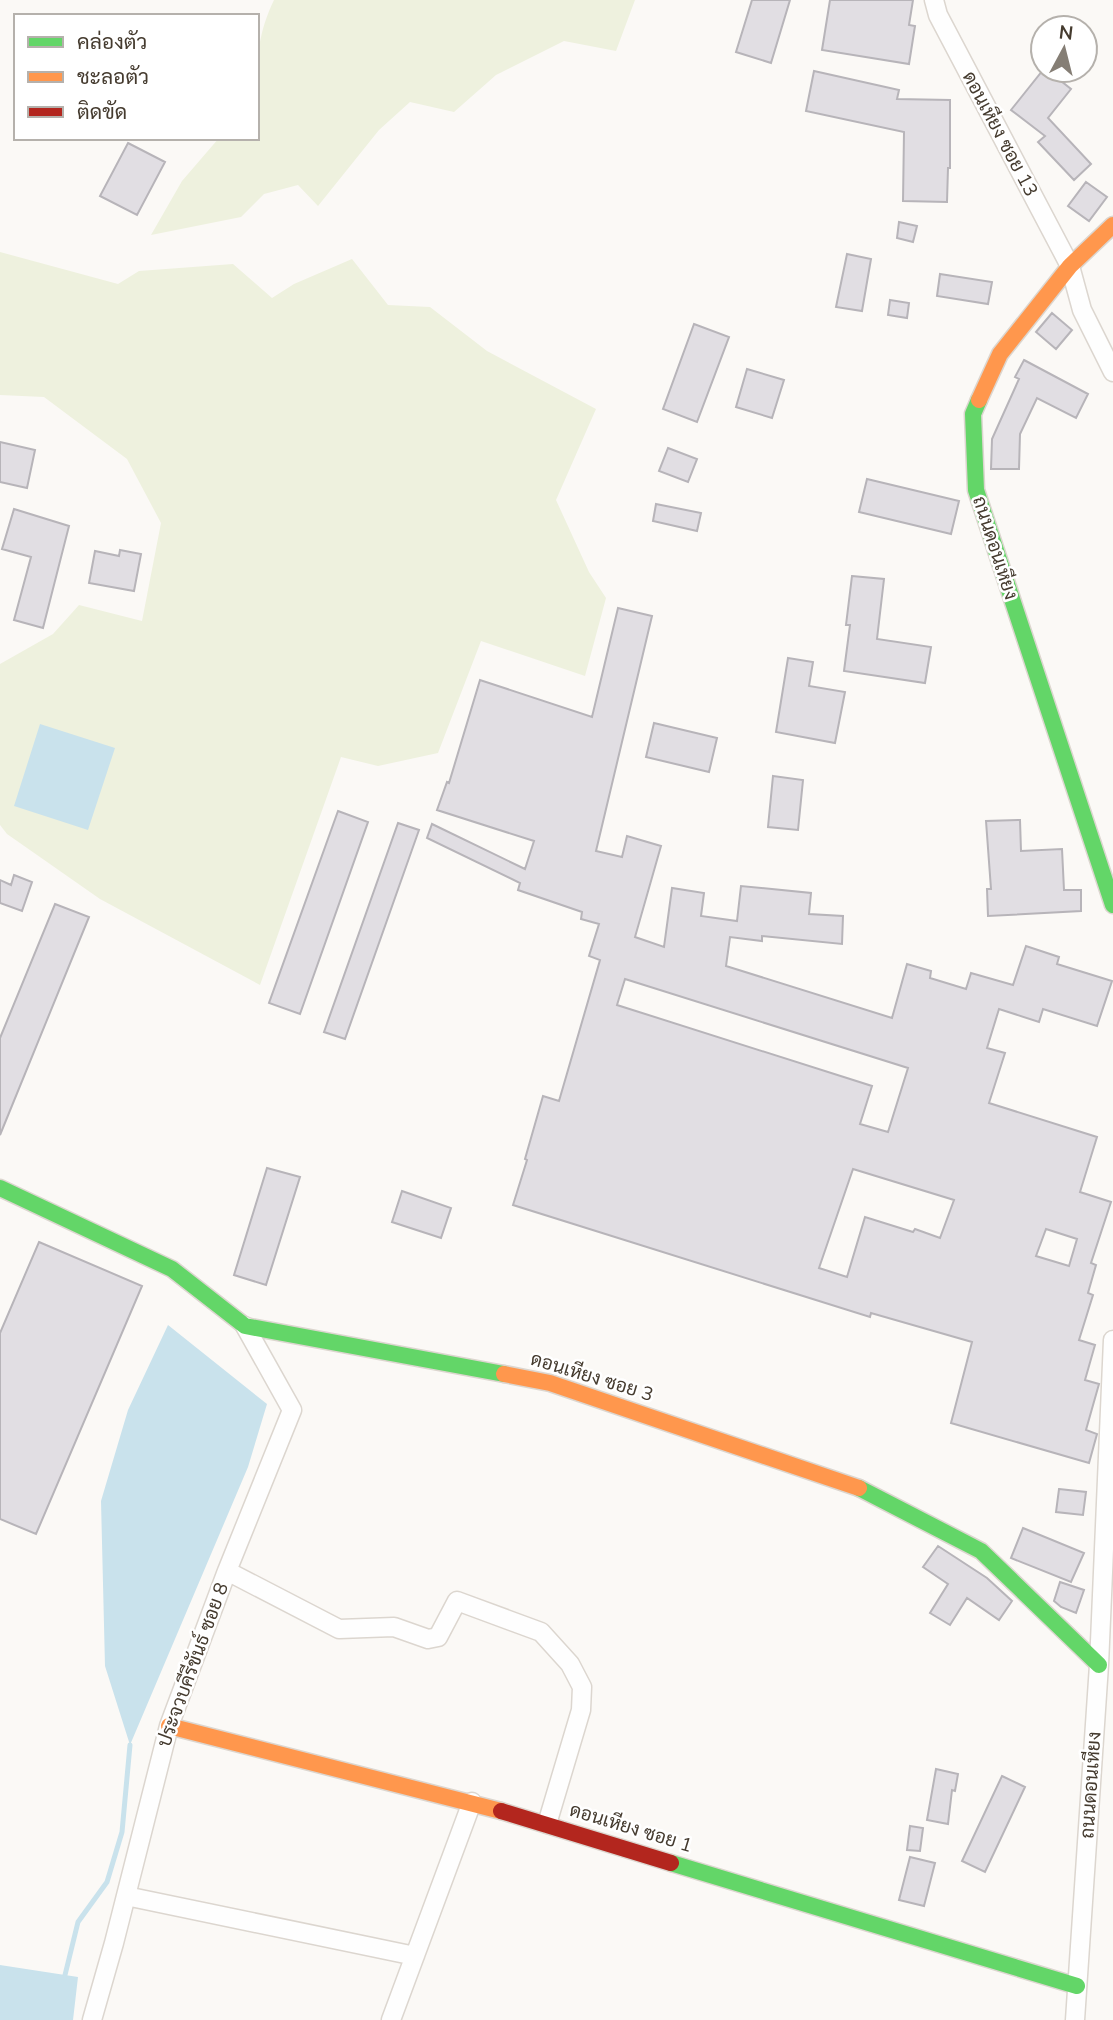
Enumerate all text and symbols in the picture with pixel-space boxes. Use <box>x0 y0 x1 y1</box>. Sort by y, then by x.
legend <box>14 14 259 140</box>
north arrow <box>1029 14 1099 84</box>
text: N <box>1057 19 1075 47</box>
text: คล่องตัว <box>77 28 147 56</box>
text: ชะลอตัว <box>77 63 149 91</box>
street label: ดอนเหียง ซอย 13 <box>956 67 1044 201</box>
text: ติดขัด <box>77 98 127 126</box>
street label: ถนนดอนเหียง <box>966 493 1024 603</box>
street label: ดอนเหียง ซอย 3 <box>528 1346 656 1408</box>
street label: ประจวบคีรีขันธ์ ซอย 8 <box>151 1579 235 1751</box>
street label: ถนนดอนเหียง <box>1074 1731 1108 1839</box>
street label: ดอนเหียง ซอย 1 <box>567 1797 695 1859</box>

